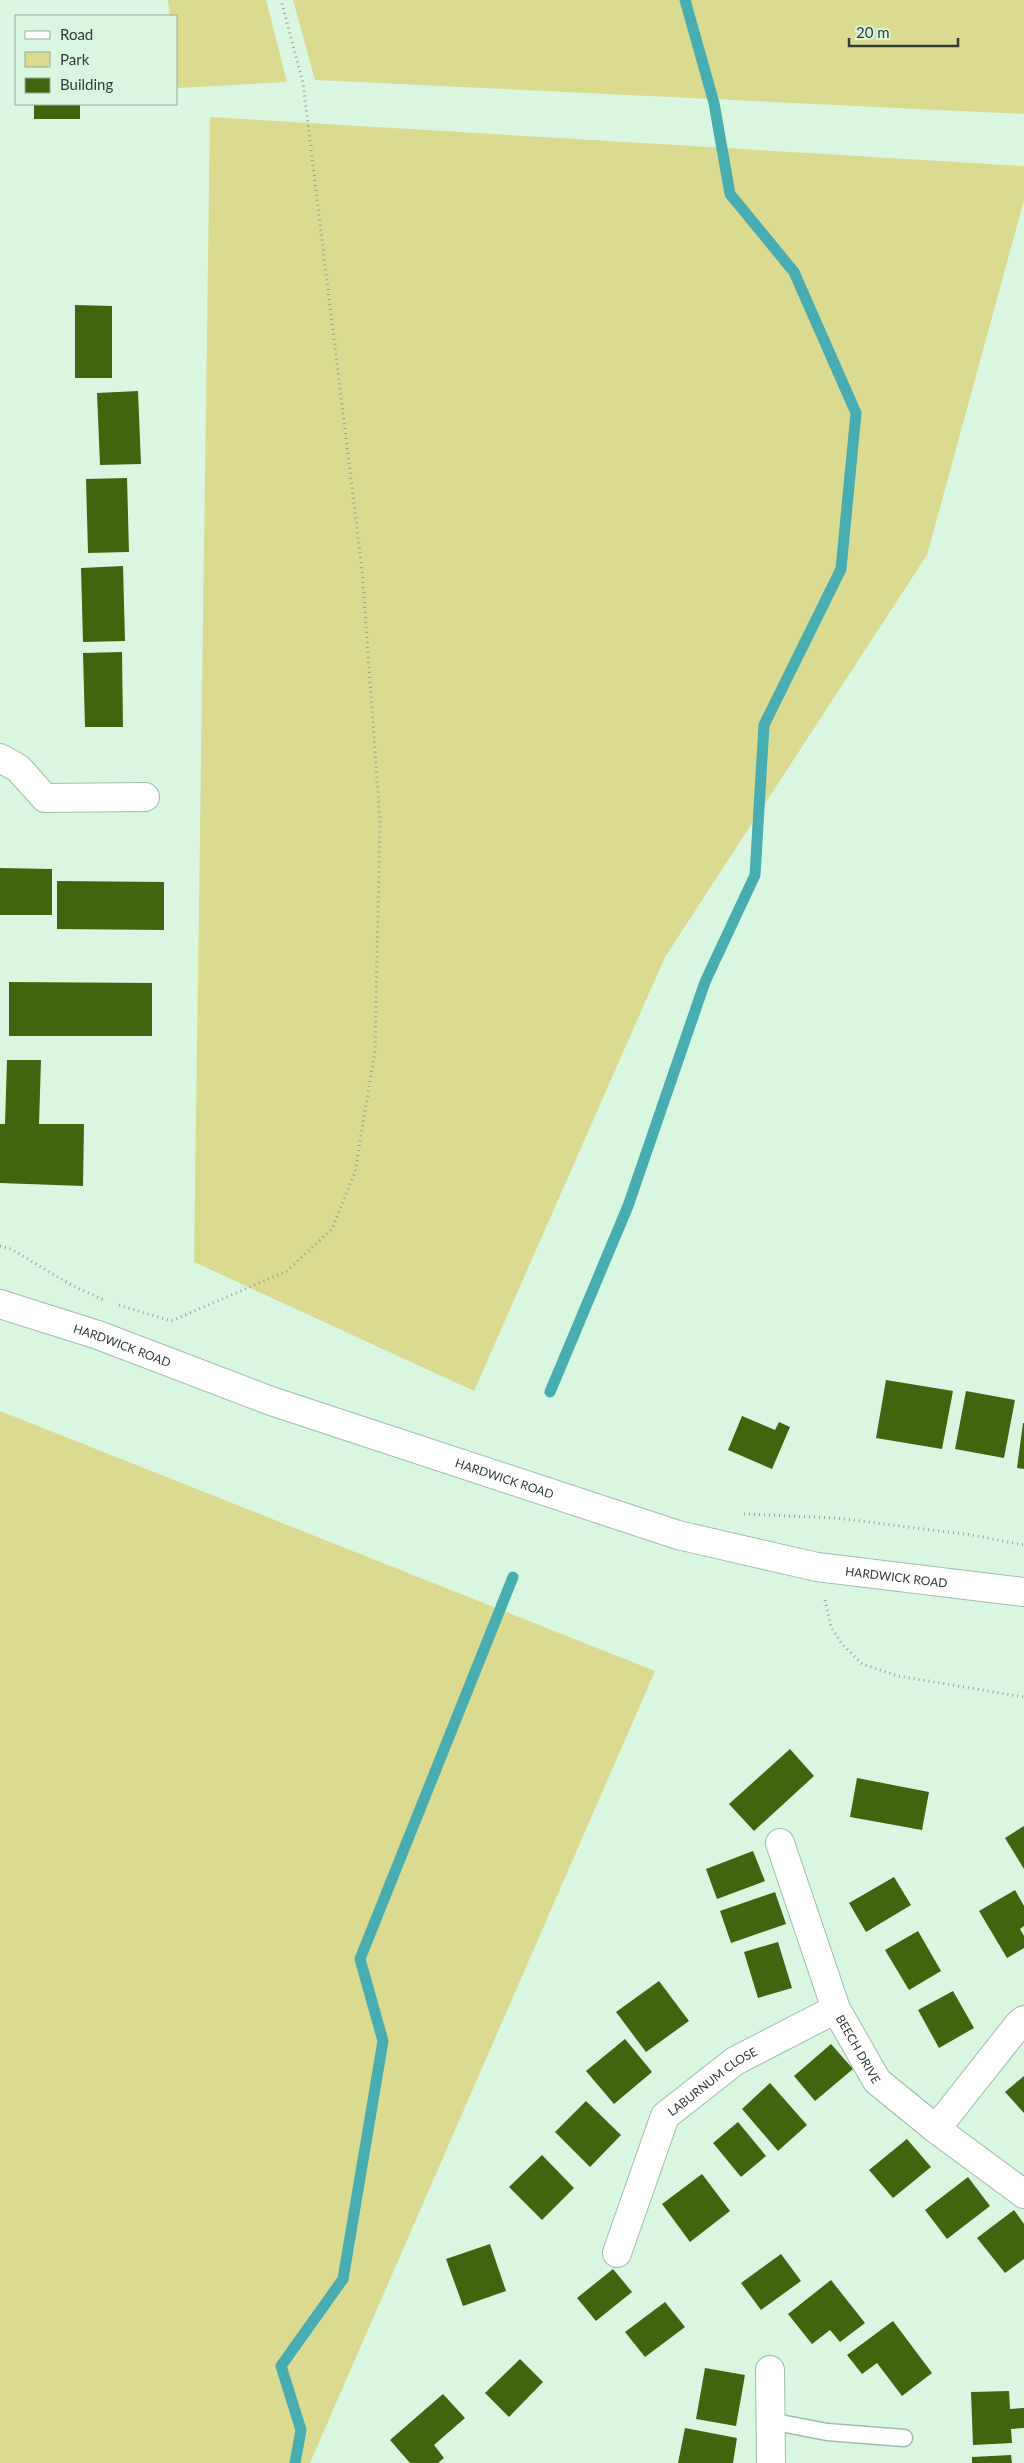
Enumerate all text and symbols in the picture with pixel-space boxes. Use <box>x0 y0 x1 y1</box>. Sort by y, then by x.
legend <box>15 15 178 105</box>
scale bar <box>849 15 958 47</box>
text: 20 m <box>856 23 890 41</box>
text: Road <box>60 25 93 43</box>
text: Park <box>60 50 90 68</box>
text: Building <box>60 75 113 93</box>
street label: HARDWICK ROAD <box>72 1320 173 1370</box>
street label: HARDWICK ROAD <box>454 1455 556 1501</box>
street label: HARDWICK ROAD <box>844 1563 948 1590</box>
street label: BEECH DRIVE <box>833 2012 884 2086</box>
street label: LABURNUM CLOSE <box>664 2044 759 2119</box>

